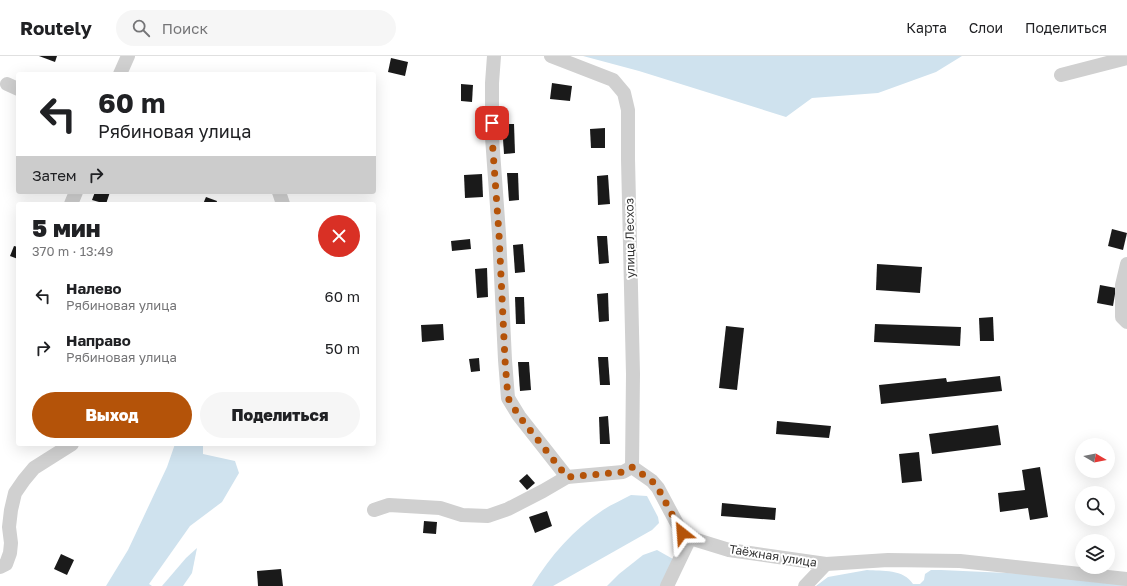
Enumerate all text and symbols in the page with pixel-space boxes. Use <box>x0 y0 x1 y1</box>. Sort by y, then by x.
search box <box>116 10 396 46</box>
text: Routely <box>20 16 92 39</box>
icon: search <box>130 17 152 39</box>
text: Поиск <box>162 19 208 37</box>
text: Карта <box>906 19 947 36</box>
text: Слои <box>969 19 1003 36</box>
text: Поделиться <box>1025 19 1107 36</box>
text: 60 m <box>98 86 165 119</box>
icon: left <box>32 88 84 140</box>
pin <box>475 106 509 140</box>
icon: arrive <box>481 112 503 134</box>
text: Рябиновая улица <box>98 120 251 142</box>
icon: right <box>85 164 107 186</box>
text: Затем <box>32 166 77 184</box>
street label: улица Лесхоз <box>621 198 638 278</box>
text: 5 мин <box>32 213 101 242</box>
button: close <box>318 215 360 257</box>
text: 370 m · 13:49 <box>32 243 113 259</box>
text: Налево <box>66 279 122 297</box>
icon: left <box>32 285 54 307</box>
text: 60 m <box>325 287 360 305</box>
text: Рябиновая улица <box>66 297 177 313</box>
text: Направо <box>66 331 131 349</box>
icon: right <box>32 337 54 359</box>
text: 50 m <box>325 339 360 357</box>
text: Рябиновая улица <box>66 349 177 365</box>
button: Выход <box>32 392 192 438</box>
button: Поделиться <box>200 392 360 438</box>
north arrow <box>1075 438 1115 478</box>
map controls <box>1075 438 1115 574</box>
button: search <box>1075 486 1115 526</box>
position arrow <box>661 512 703 554</box>
button: layers <box>1075 534 1115 574</box>
street label: Таёжная улица <box>728 541 818 570</box>

